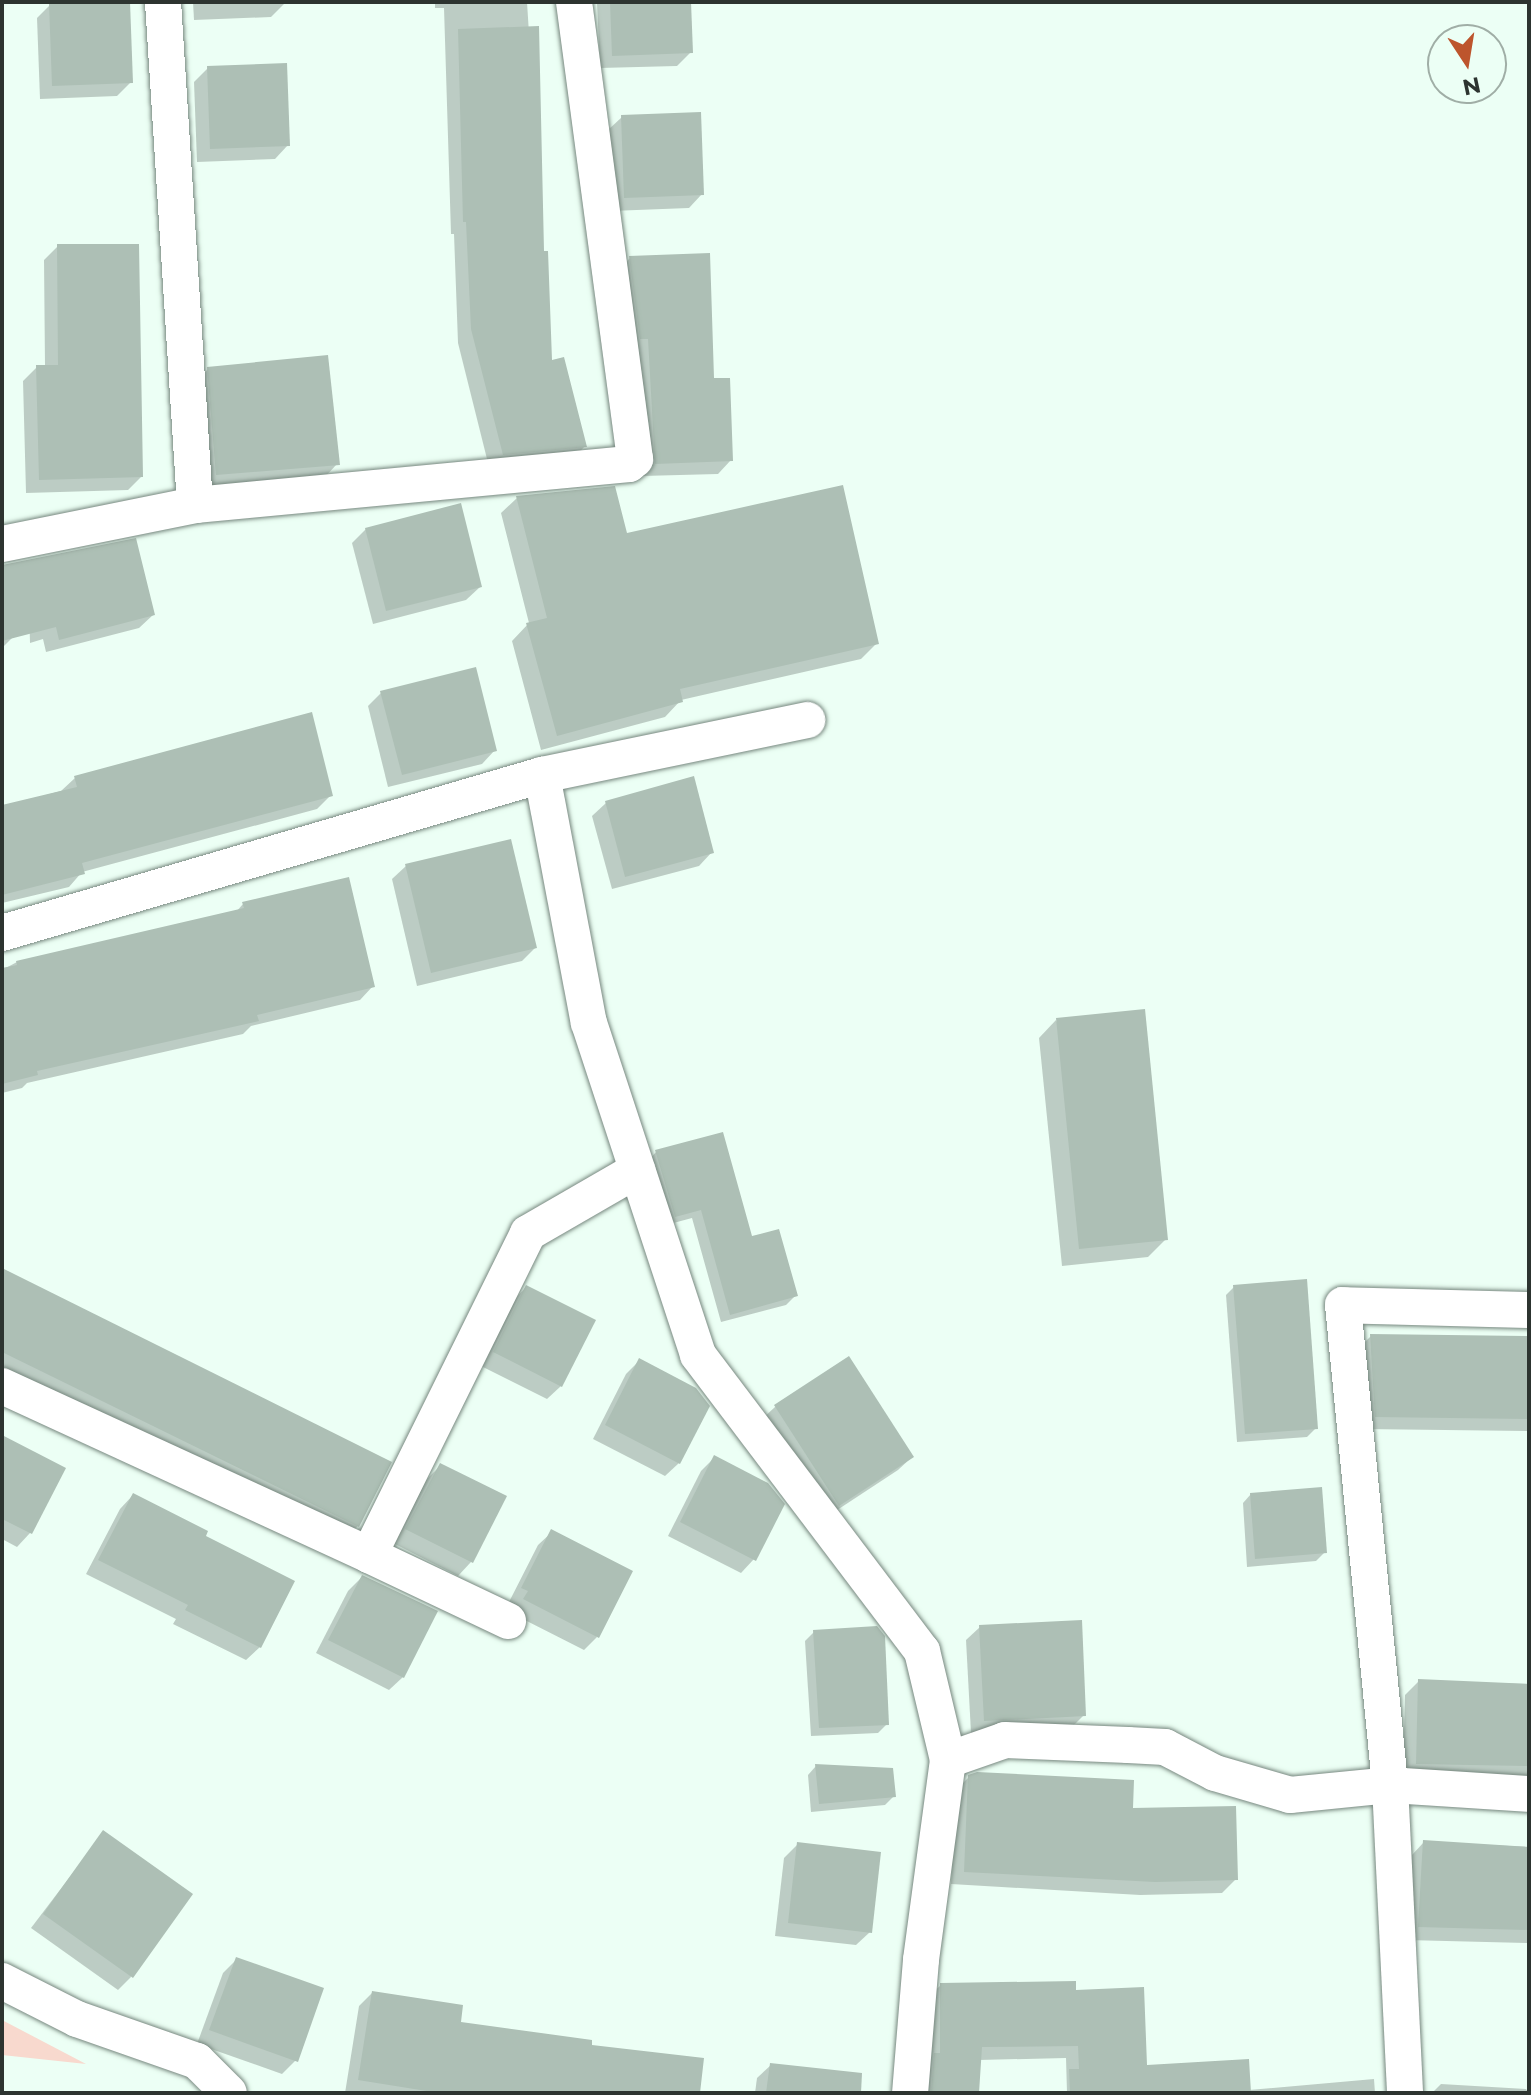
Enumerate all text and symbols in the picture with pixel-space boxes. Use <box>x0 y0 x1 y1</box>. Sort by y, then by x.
north arrow <box>1427 24 1507 104</box>
text: N <box>1460 71 1483 101</box>

